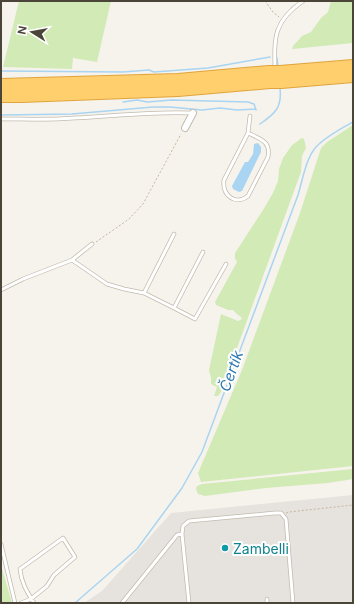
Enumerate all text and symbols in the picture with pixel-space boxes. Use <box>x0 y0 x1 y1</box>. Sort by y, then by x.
north arrow <box>12 12 52 52</box>
text: N <box>15 25 30 36</box>
water label: Čertík <box>215 347 247 394</box>
place label: Zambelli <box>233 540 289 557</box>
marker: Zambelli <box>220 543 230 553</box>

